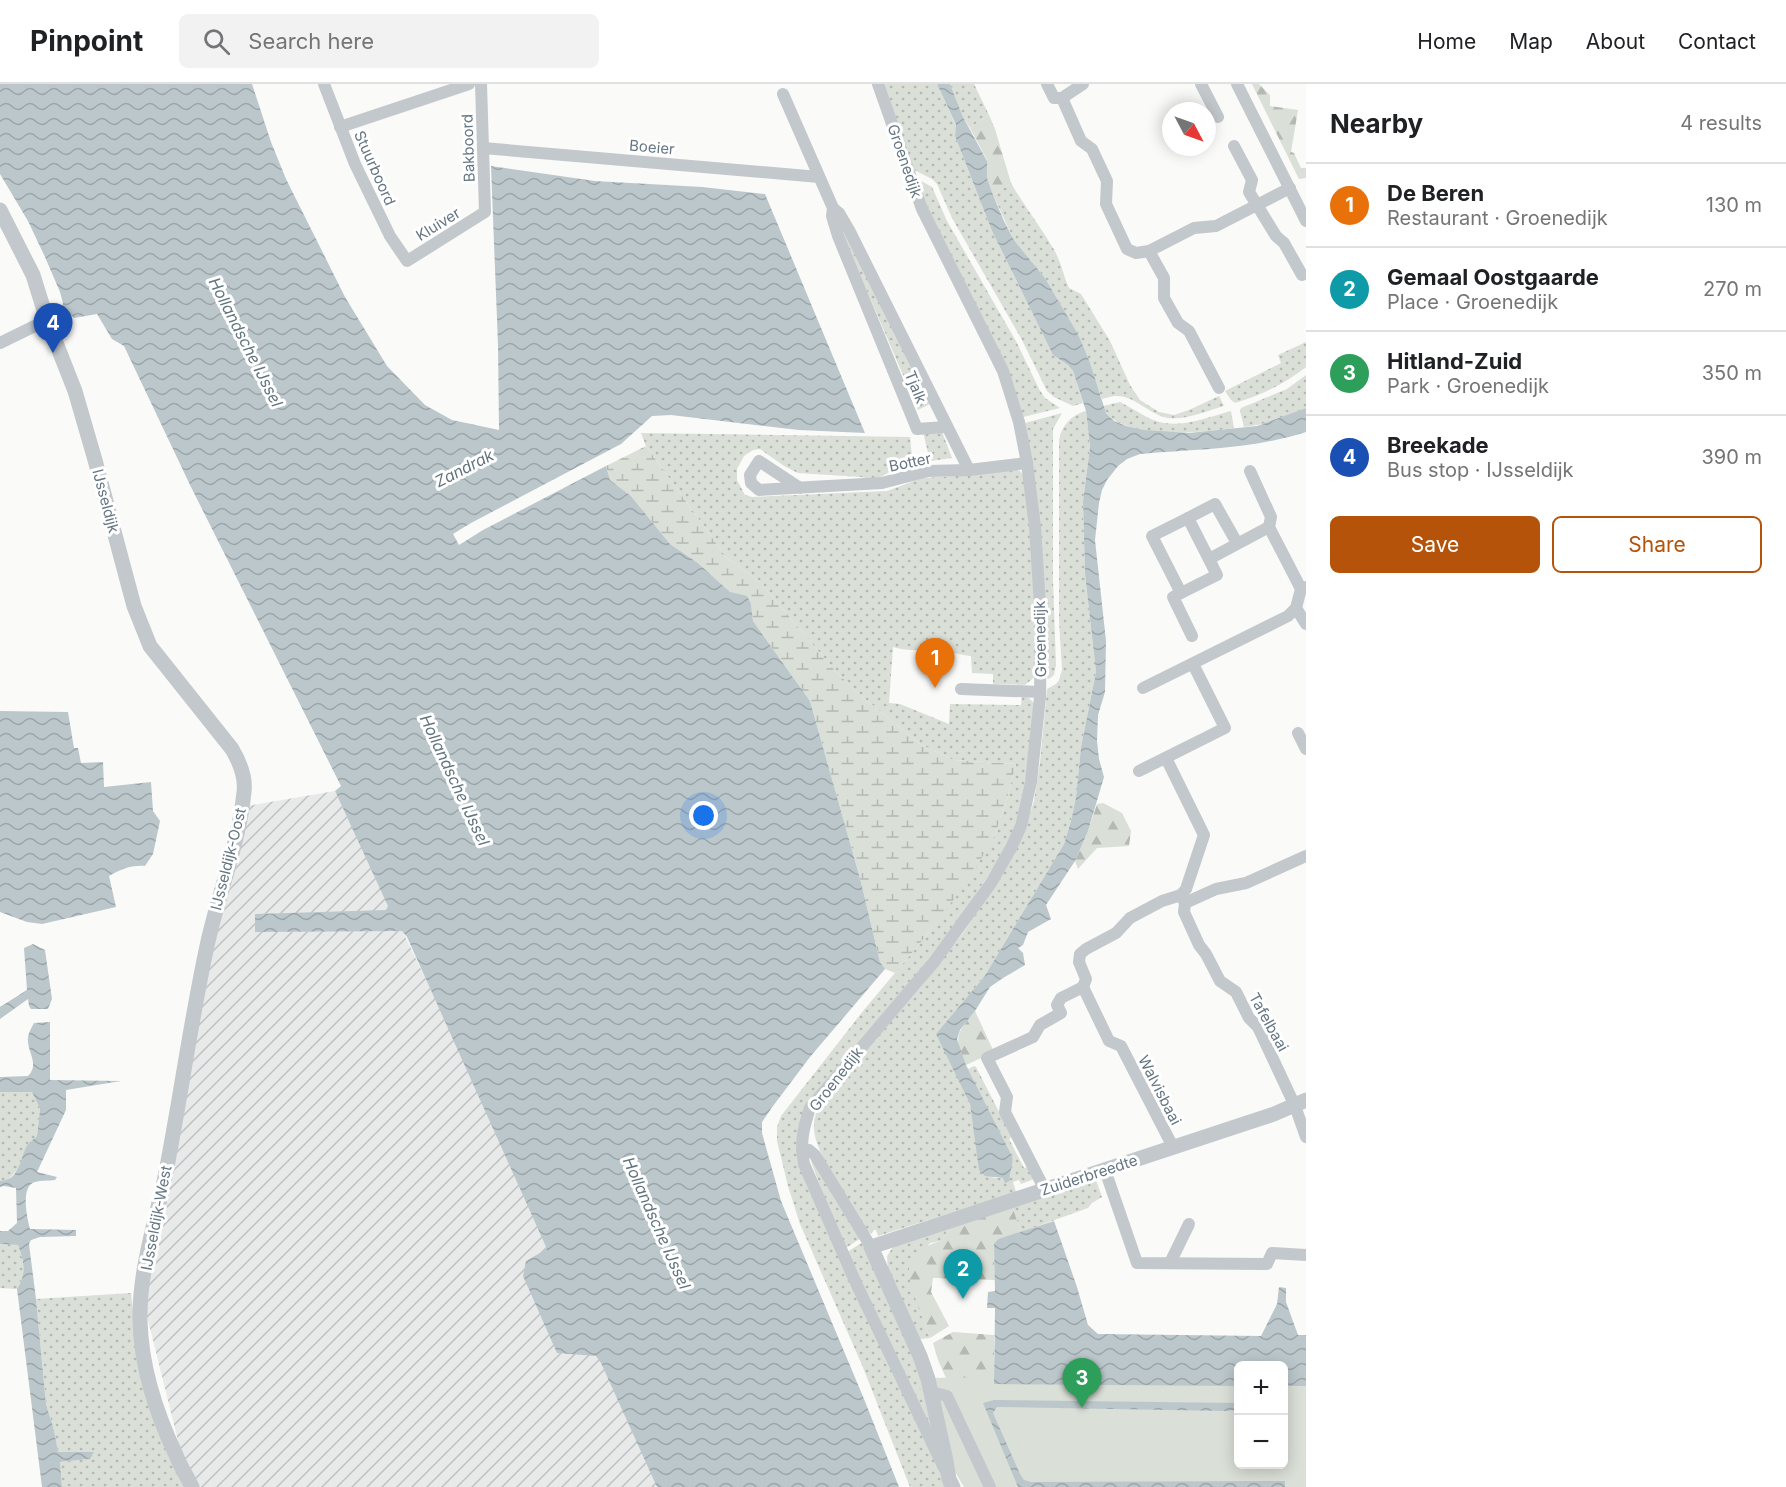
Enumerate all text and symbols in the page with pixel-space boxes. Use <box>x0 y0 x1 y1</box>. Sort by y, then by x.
search box <box>179 14 599 68</box>
text: Pinpoint <box>30 24 143 58</box>
icon: search <box>200 25 233 58</box>
text: Search here <box>248 28 374 54</box>
text: Home <box>1417 29 1476 54</box>
text: Map <box>1509 29 1553 54</box>
text: About <box>1586 29 1645 54</box>
text: Contact <box>1678 29 1756 54</box>
north arrow <box>1162 102 1216 156</box>
text: Nearby <box>1330 108 1423 139</box>
text: 4 results <box>1680 111 1762 135</box>
street label: Bakboord <box>457 114 479 182</box>
street label: Groenedijk <box>884 122 927 201</box>
street label: Stuurboord <box>350 128 400 208</box>
street label: Boeier <box>628 136 676 158</box>
text: De Beren <box>1387 180 1484 206</box>
text: 1 <box>1345 193 1354 217</box>
text: 130 m <box>1706 193 1762 217</box>
street label: Kluiver <box>412 203 464 245</box>
text: Restaurant · Groenedijk <box>1387 206 1608 230</box>
text: Gemaal Oostgaarde <box>1387 264 1599 290</box>
water label: Hollandsche IJssel <box>205 274 287 410</box>
text: 2 <box>1343 277 1356 301</box>
text: 270 m <box>1703 277 1762 301</box>
text: Place · Groenedijk <box>1387 290 1558 314</box>
pin: 4 <box>34 304 72 353</box>
text: Hitland-Zuid <box>1387 348 1522 374</box>
text: 3 <box>1343 361 1356 385</box>
text: 350 m <box>1702 361 1762 385</box>
street label: Tjalk <box>901 368 931 407</box>
text: Park · Groenedijk <box>1387 374 1549 398</box>
text: Breekade <box>1387 432 1489 458</box>
water label: Zandrak <box>431 445 497 491</box>
text: 4 <box>1343 445 1356 469</box>
text: 390 m <box>1701 445 1762 469</box>
street label: Botter <box>887 448 933 476</box>
text: Bus stop · IJsseldijk <box>1387 458 1574 482</box>
street label: IJsseldijk <box>88 467 124 536</box>
button: Save <box>1330 516 1540 573</box>
button: Share <box>1552 516 1762 573</box>
street label: Groenedijk <box>1030 600 1050 677</box>
pin: 1 <box>916 638 954 688</box>
water label: Hollandsche IJssel <box>416 711 494 849</box>
your location <box>689 801 718 830</box>
street label: IJsseldijk-Oost <box>206 806 250 912</box>
street label: Tafelbaai <box>1245 989 1293 1055</box>
street label: Groenedijk <box>805 1042 868 1115</box>
street label: Walvisbaai <box>1134 1052 1186 1128</box>
street label: Zuiderbreedte <box>1038 1150 1140 1200</box>
water label: Hollandsche IJssel <box>619 1154 695 1292</box>
street label: IJsseldijk-West <box>137 1164 176 1272</box>
pin: 2 <box>944 1250 982 1299</box>
pin: 3 <box>1062 1358 1102 1408</box>
map controls <box>1234 1361 1288 1469</box>
button: + <box>1234 1361 1288 1415</box>
button: − <box>1234 1415 1288 1469</box>

